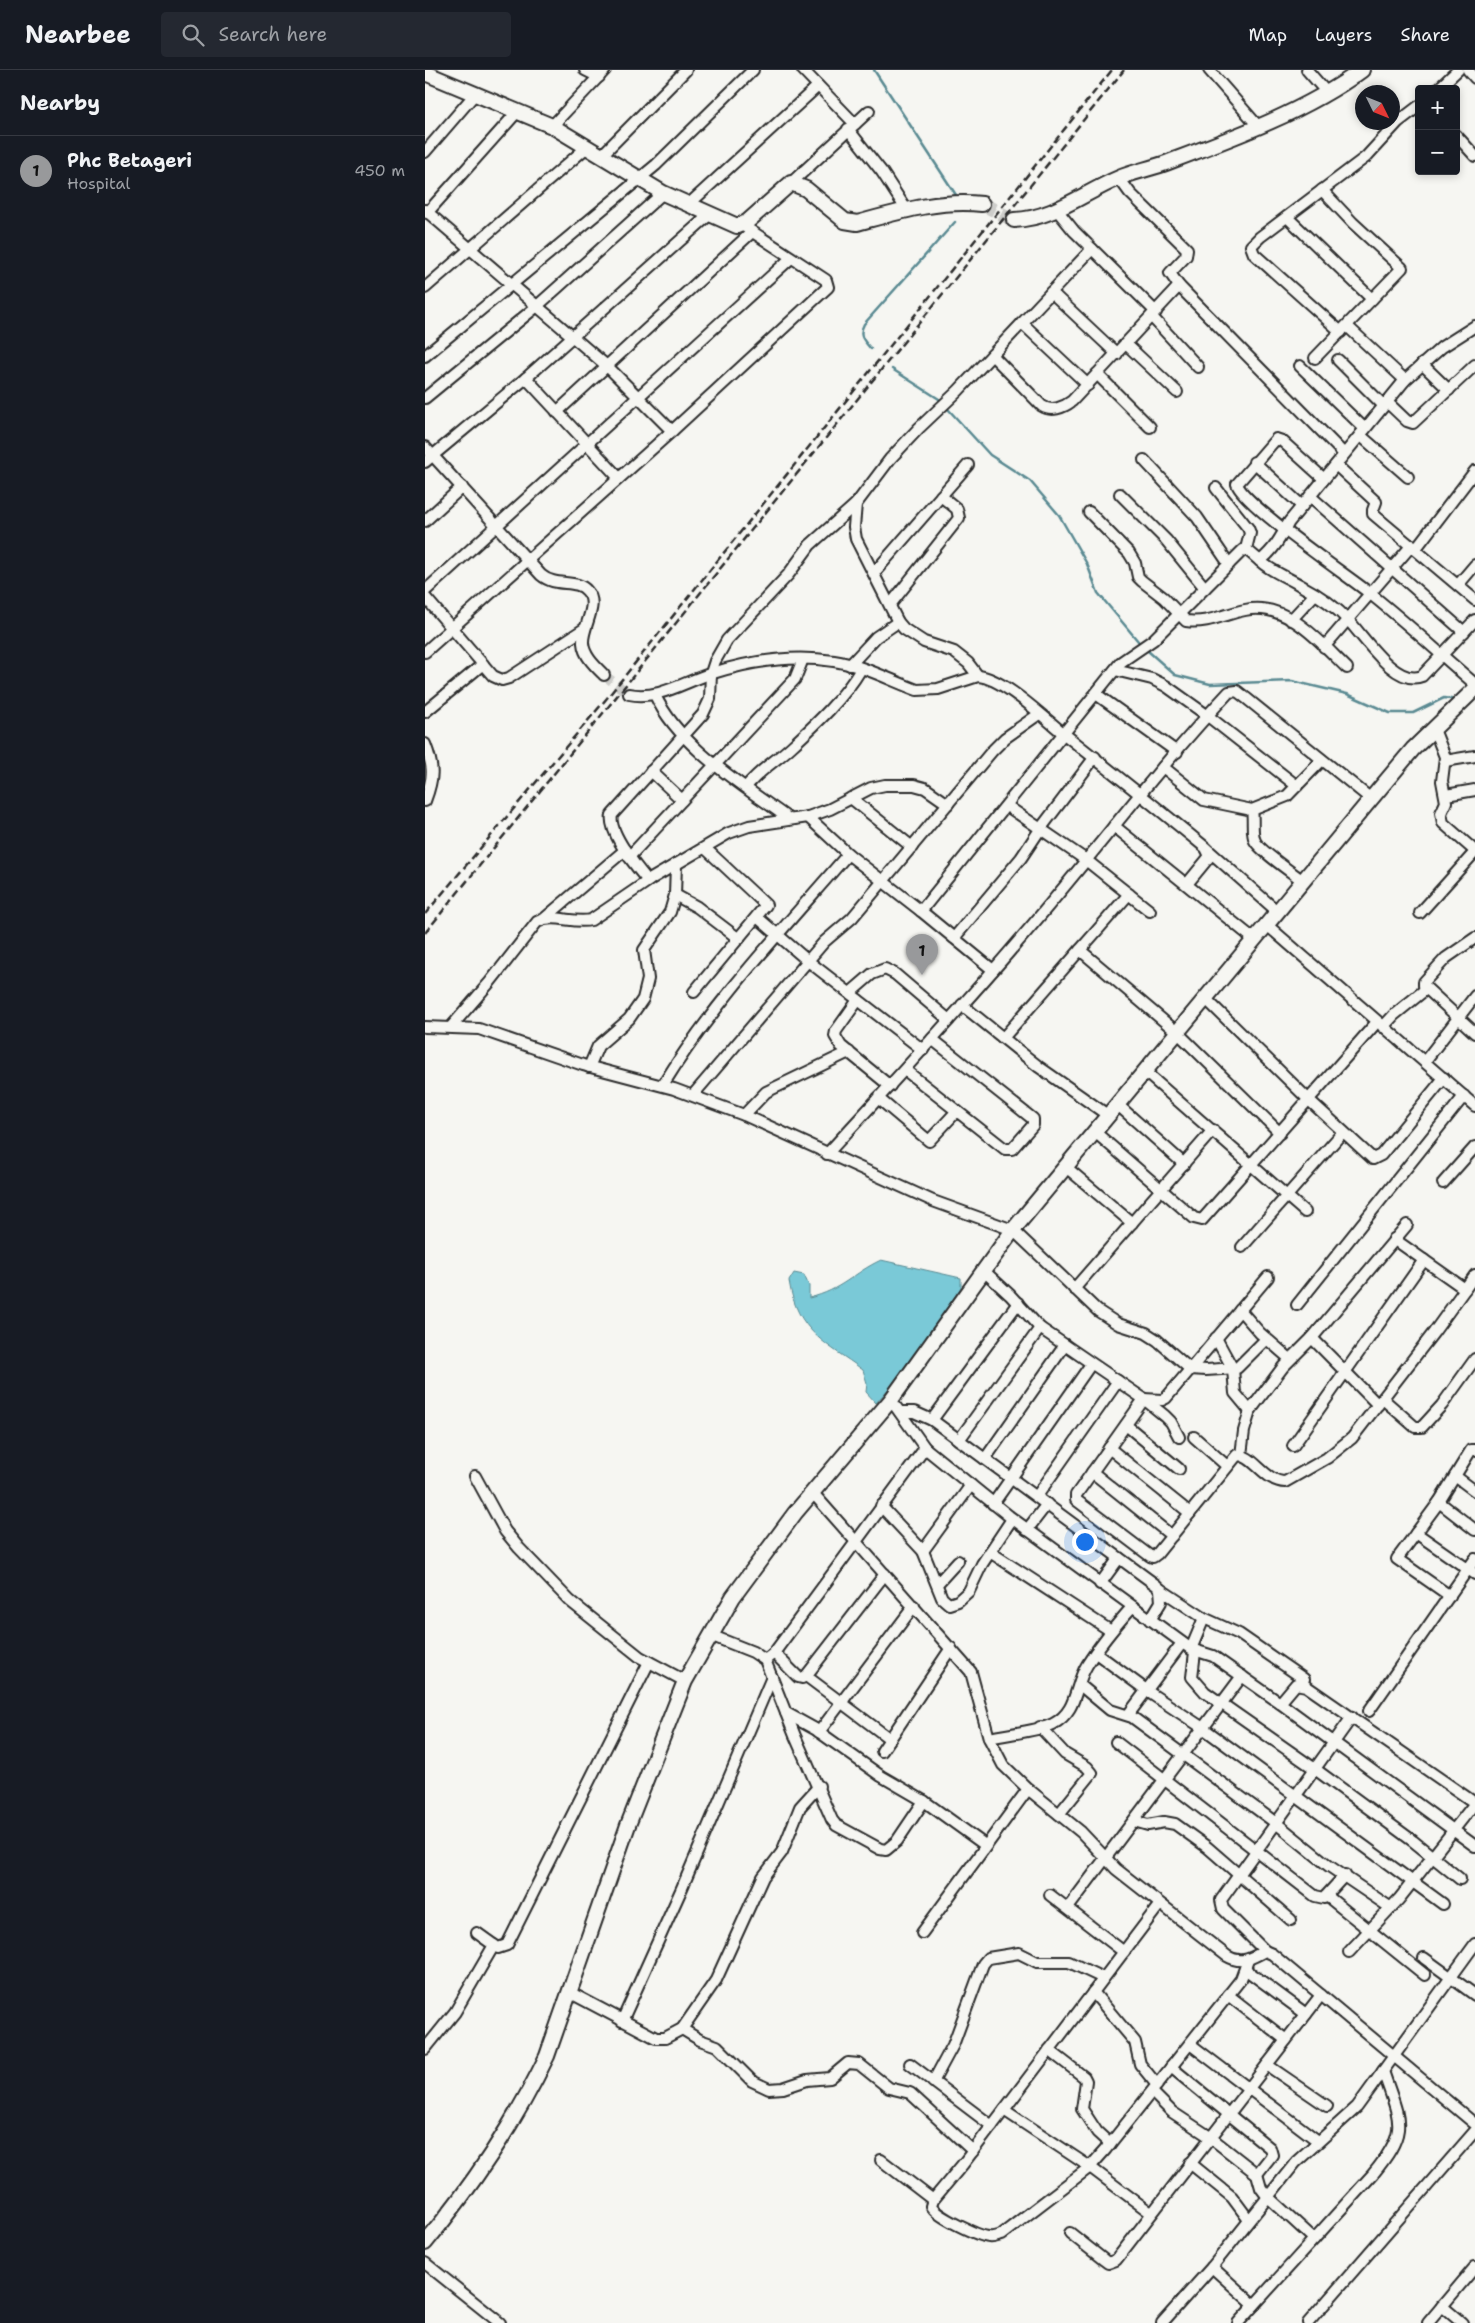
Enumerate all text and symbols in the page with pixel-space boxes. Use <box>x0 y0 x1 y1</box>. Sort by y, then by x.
search box <box>161 12 511 57</box>
text: Nearbee <box>25 19 131 51</box>
icon: search <box>179 21 207 49</box>
text: Search here <box>219 22 327 47</box>
text: Map <box>1249 23 1287 47</box>
text: Layers <box>1315 23 1372 47</box>
text: Share <box>1400 23 1450 47</box>
north arrow <box>1355 85 1400 130</box>
map controls <box>1415 85 1460 175</box>
button: + <box>1415 85 1460 130</box>
text: Nearby <box>20 89 100 117</box>
button: − <box>1415 130 1460 175</box>
text: Phc Betageri <box>67 148 192 173</box>
text: 1 <box>32 160 40 181</box>
text: 450 m <box>354 160 405 181</box>
text: Hospital <box>67 173 130 194</box>
pin: 1 <box>906 934 938 975</box>
your location <box>1072 1529 1098 1555</box>

